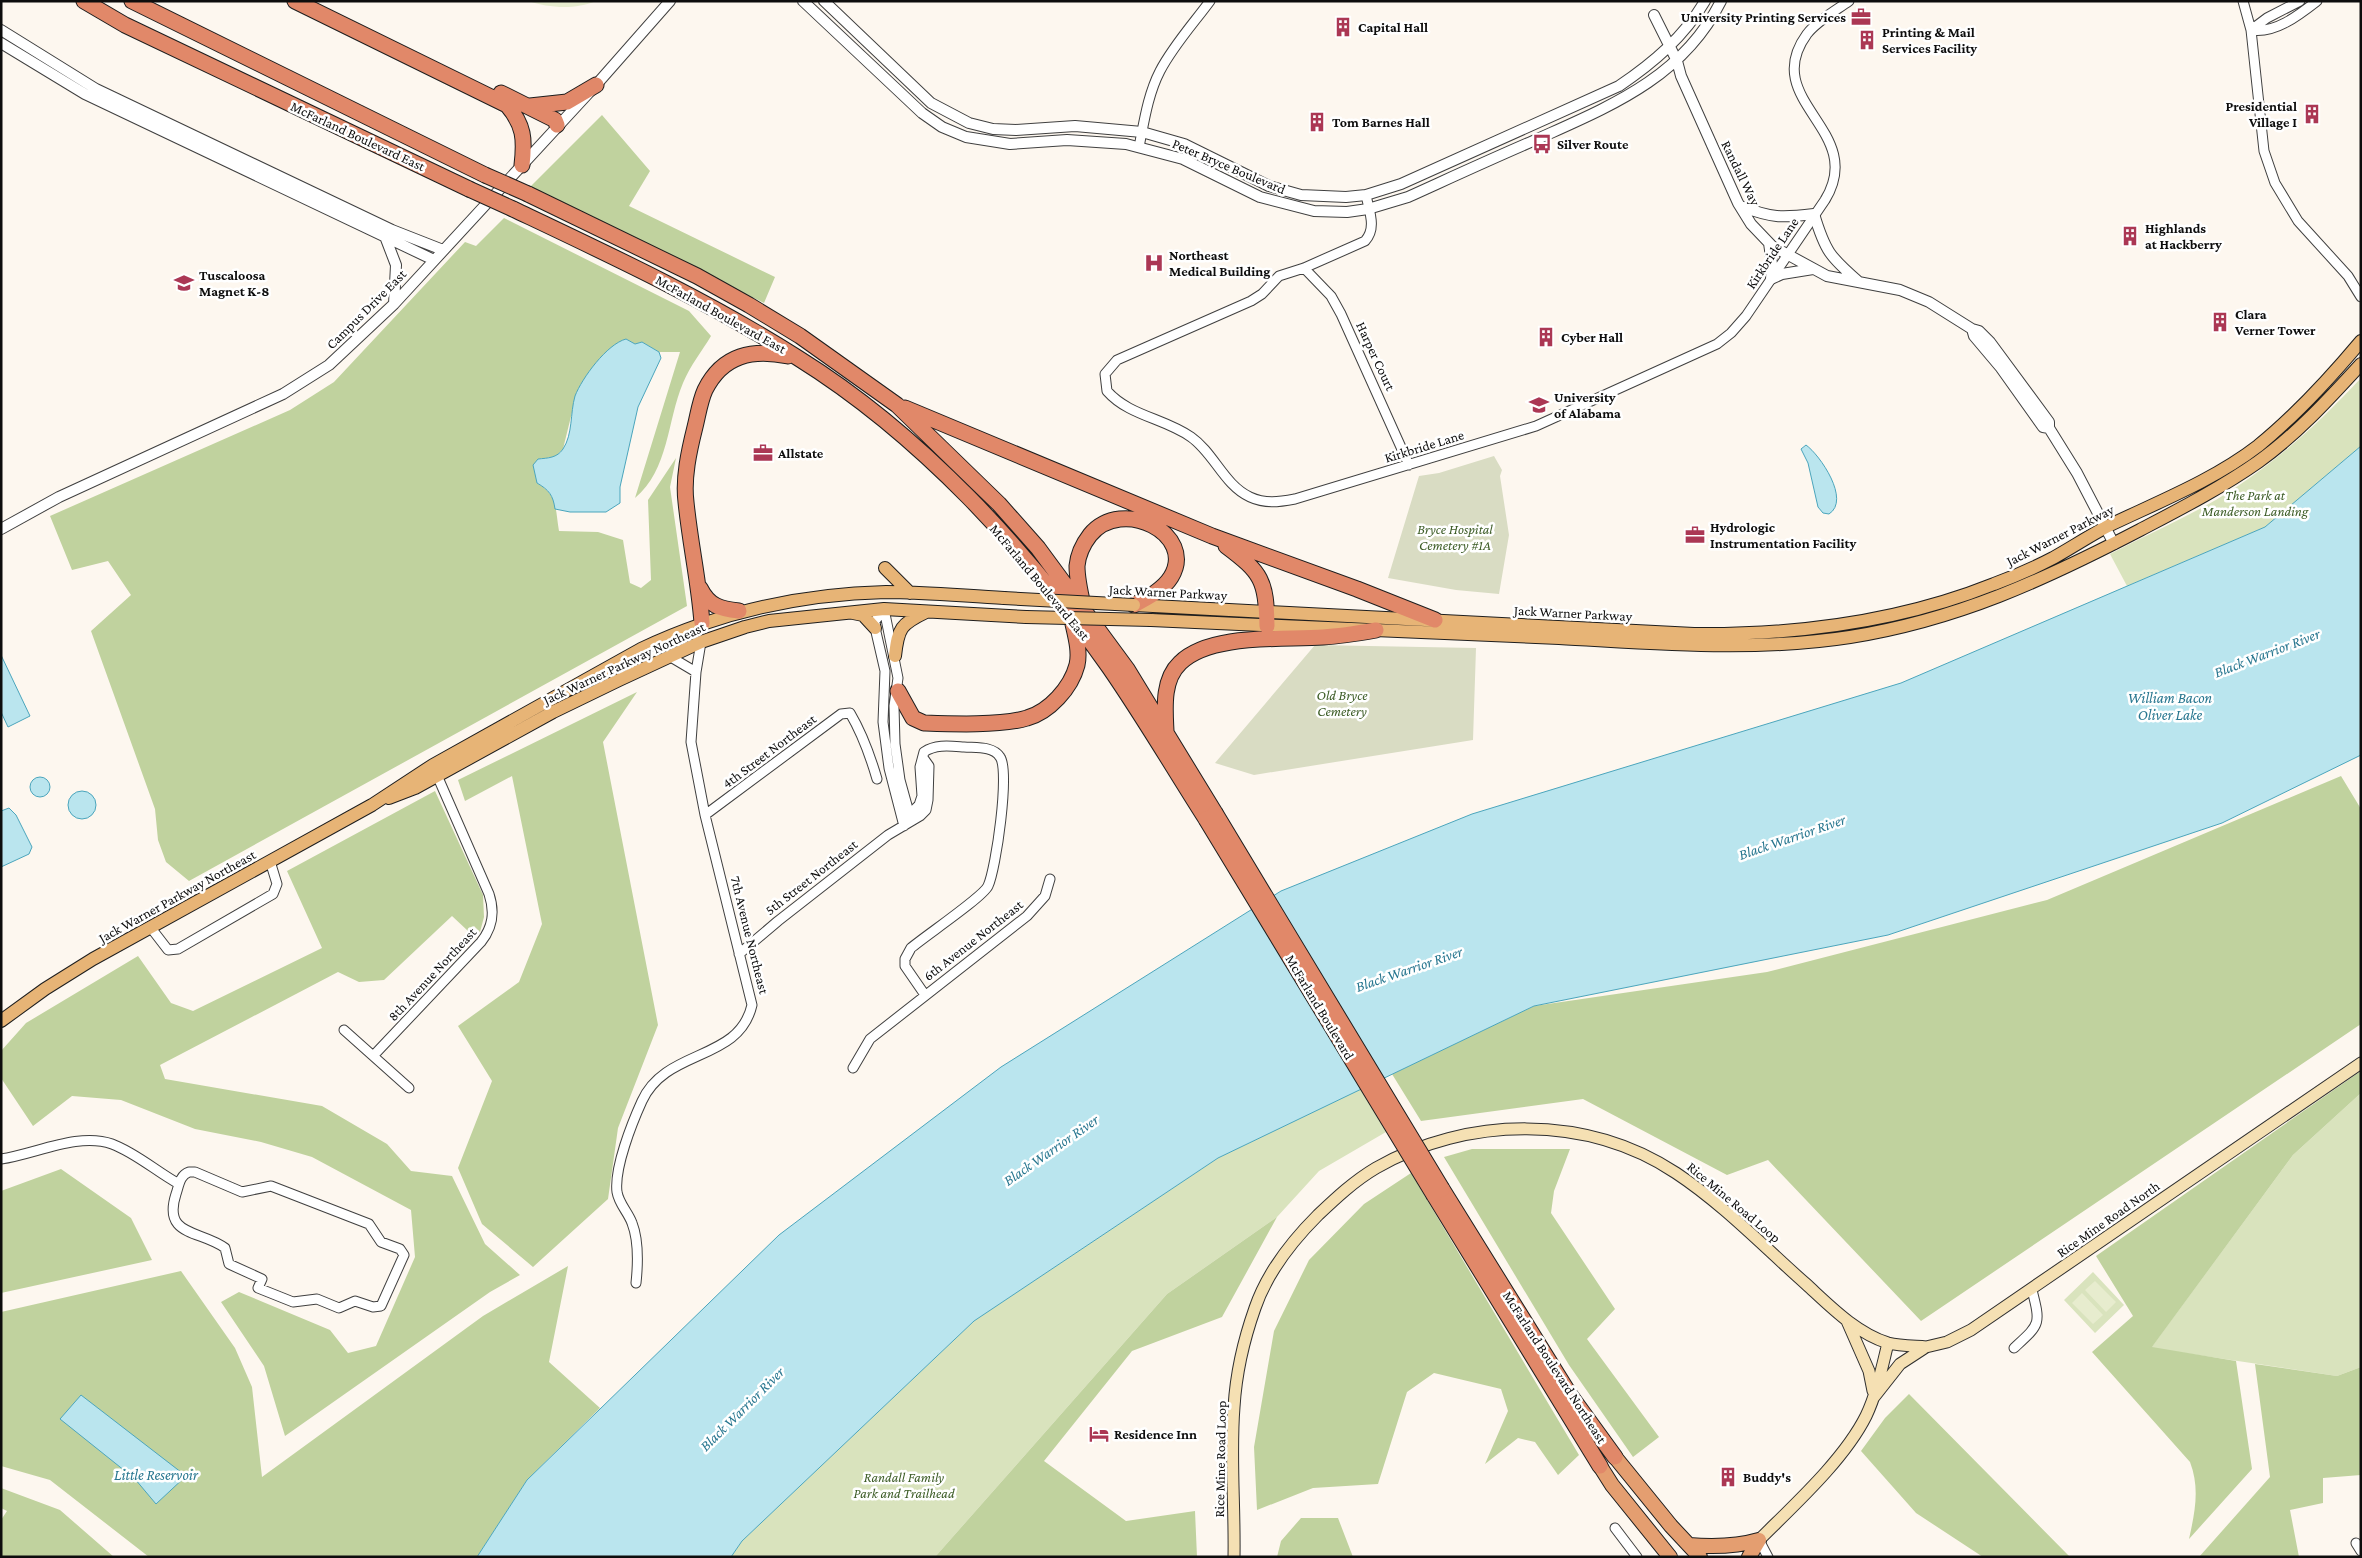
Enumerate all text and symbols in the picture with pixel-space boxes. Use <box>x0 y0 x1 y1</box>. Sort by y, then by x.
office icon: University Printing Services <box>1850 6 1872 28</box>
place label: University Printing Services <box>1681 9 1846 25</box>
building icon: Capital Hall <box>1332 16 1354 38</box>
place label: Capital Hall <box>1358 19 1428 35</box>
place label: Printing & Mail Services Facility <box>1882 24 1977 56</box>
building icon: Printing & Mail Services Facility <box>1856 29 1878 51</box>
street label: McFarland Boulevard East <box>288 98 428 174</box>
place label: Presidential Village I <box>2226 98 2297 130</box>
building icon: Presidential Village I <box>2301 103 2323 125</box>
building icon: Tom Barnes Hall <box>1306 111 1328 133</box>
place label: Tom Barnes Hall <box>1332 114 1430 130</box>
bus stop icon: Silver Route <box>1531 133 1553 155</box>
street label: Peter Bryce Boulevard <box>1170 135 1289 197</box>
place label: Silver Route <box>1557 136 1629 152</box>
street label: Randall Way <box>1718 138 1764 209</box>
street label: Kirkbride Lane <box>1742 214 1802 292</box>
place label: Highlands at Hackberry <box>2145 220 2222 252</box>
building icon: Highlands at Hackberry <box>2119 225 2141 247</box>
place label: Northeast Medical Building <box>1169 247 1270 279</box>
hospital icon: Northeast Medical Building <box>1143 252 1165 274</box>
street label: Campus Drive East <box>323 266 409 352</box>
place label: Tuscaloosa Magnet K-8 <box>199 267 269 299</box>
street label: McFarland Boulevard East <box>653 271 789 357</box>
school or university icon: Tuscaloosa Magnet K-8 <box>173 272 195 294</box>
place label: Clara Verner Tower <box>2234 306 2316 338</box>
building icon: Clara Verner Tower <box>2209 311 2231 333</box>
street label: Harper Court <box>1353 319 1399 393</box>
building icon: Cyber Hall <box>1535 326 1557 348</box>
place label: Cyber Hall <box>1561 329 1623 345</box>
place label: University of Alabama <box>1554 389 1621 421</box>
school or university icon: University of Alabama <box>1528 394 1550 416</box>
street label: Kirkbride Lane <box>1382 426 1466 466</box>
office icon: Allstate <box>752 442 774 464</box>
place label: Allstate <box>777 445 824 461</box>
park label: The Park at Manderson Landing <box>2201 487 2309 519</box>
street label: Jack Warner Parkway <box>2002 501 2117 570</box>
place label: Hydrologic Instrumentation Facility <box>1710 519 1856 551</box>
street label: McFarland Boulevard East <box>987 521 1093 644</box>
park label: Bryce Hospital Cemetery #1A <box>1417 521 1493 553</box>
office icon: Hydrologic Instrumentation Facility <box>1684 524 1706 546</box>
street label: Jack Warner Parkway <box>1106 581 1228 603</box>
street label: Jack Warner Parkway <box>1511 602 1633 624</box>
street label: Jack Warner Parkway Northeast <box>539 618 708 708</box>
water label: Black Warrior River <box>2212 625 2323 681</box>
park label: Old Bryce Cemetery <box>1317 687 1368 719</box>
water label: William Bacon Oliver Lake <box>2128 690 2213 723</box>
street label: 4th Street Northeast <box>719 710 819 791</box>
water label: Black Warrior River <box>1736 811 1848 863</box>
street label: 5th Street Northeast <box>762 836 861 918</box>
street label: Jack Warner Parkway Northeast <box>94 846 259 947</box>
street label: 7th Avenue Northeast <box>728 874 772 996</box>
street label: 6th Avenue Northeast <box>920 896 1026 984</box>
street label: 8th Avenue Northeast <box>385 924 480 1024</box>
water label: Black Warrior River <box>1353 943 1465 995</box>
street label: McFarland Boulevard <box>1282 952 1358 1063</box>
water label: Black Warrior River <box>1001 1111 1102 1189</box>
street label: Rice Mine Road Loop <box>1684 1158 1784 1246</box>
street label: Rice Mine Road North <box>2054 1177 2163 1260</box>
street label: McFarland Boulevard Northeast <box>1500 1288 1610 1446</box>
water label: Black Warrior River <box>697 1363 788 1454</box>
street label: Rice Mine Road Loop <box>1211 1400 1229 1518</box>
hotel icon: Residence Inn <box>1088 1423 1110 1445</box>
place label: Residence Inn <box>1114 1426 1197 1442</box>
building icon: Buddy's <box>1717 1466 1739 1488</box>
water label: Little Reservoir <box>114 1467 199 1483</box>
park label: Randall Family Park and Trailhead <box>854 1469 955 1501</box>
place label: Buddy's <box>1743 1469 1791 1485</box>

